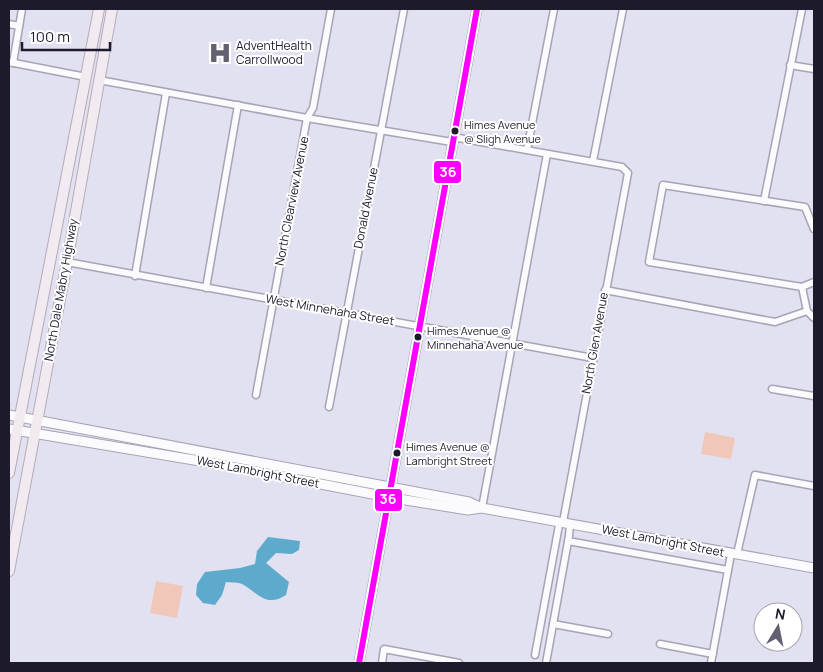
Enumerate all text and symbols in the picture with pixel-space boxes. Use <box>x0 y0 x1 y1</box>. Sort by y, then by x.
scale bar <box>22 20 110 52</box>
text: 100 m <box>30 26 70 47</box>
place label: AdventHealth Carrollwood <box>236 37 312 68</box>
hospital icon: AdventHealth Carrollwood <box>207 40 233 66</box>
place label: Himes Avenue @ Sligh Avenue <box>464 117 542 146</box>
marker: Himes Avenue @ Sligh Avenue <box>450 126 460 136</box>
street label: North Clearview Avenue <box>271 135 312 267</box>
line badge: 36 <box>433 160 462 184</box>
text: 36 <box>440 162 456 181</box>
street label: Donald Avenue <box>349 166 382 250</box>
street label: North Dale Mabry Highway <box>40 217 82 363</box>
street label: West Minnehaha Street <box>264 290 396 329</box>
street label: North Glen Avenue <box>577 291 612 395</box>
place label: Himes Avenue @ Minnehaha Avenue <box>427 323 524 352</box>
marker: Himes Avenue @ Minnehaha Avenue <box>413 332 423 342</box>
place label: Himes Avenue @ Lambright Street <box>406 439 492 468</box>
marker: Himes Avenue @ Lambright Street <box>392 448 402 458</box>
street label: West Lambright Street <box>195 451 321 492</box>
line badge: 36 <box>374 488 403 512</box>
text: 36 <box>380 489 396 508</box>
street label: West Lambright Street <box>600 520 726 561</box>
north arrow <box>753 602 803 652</box>
text: N <box>774 603 787 624</box>

